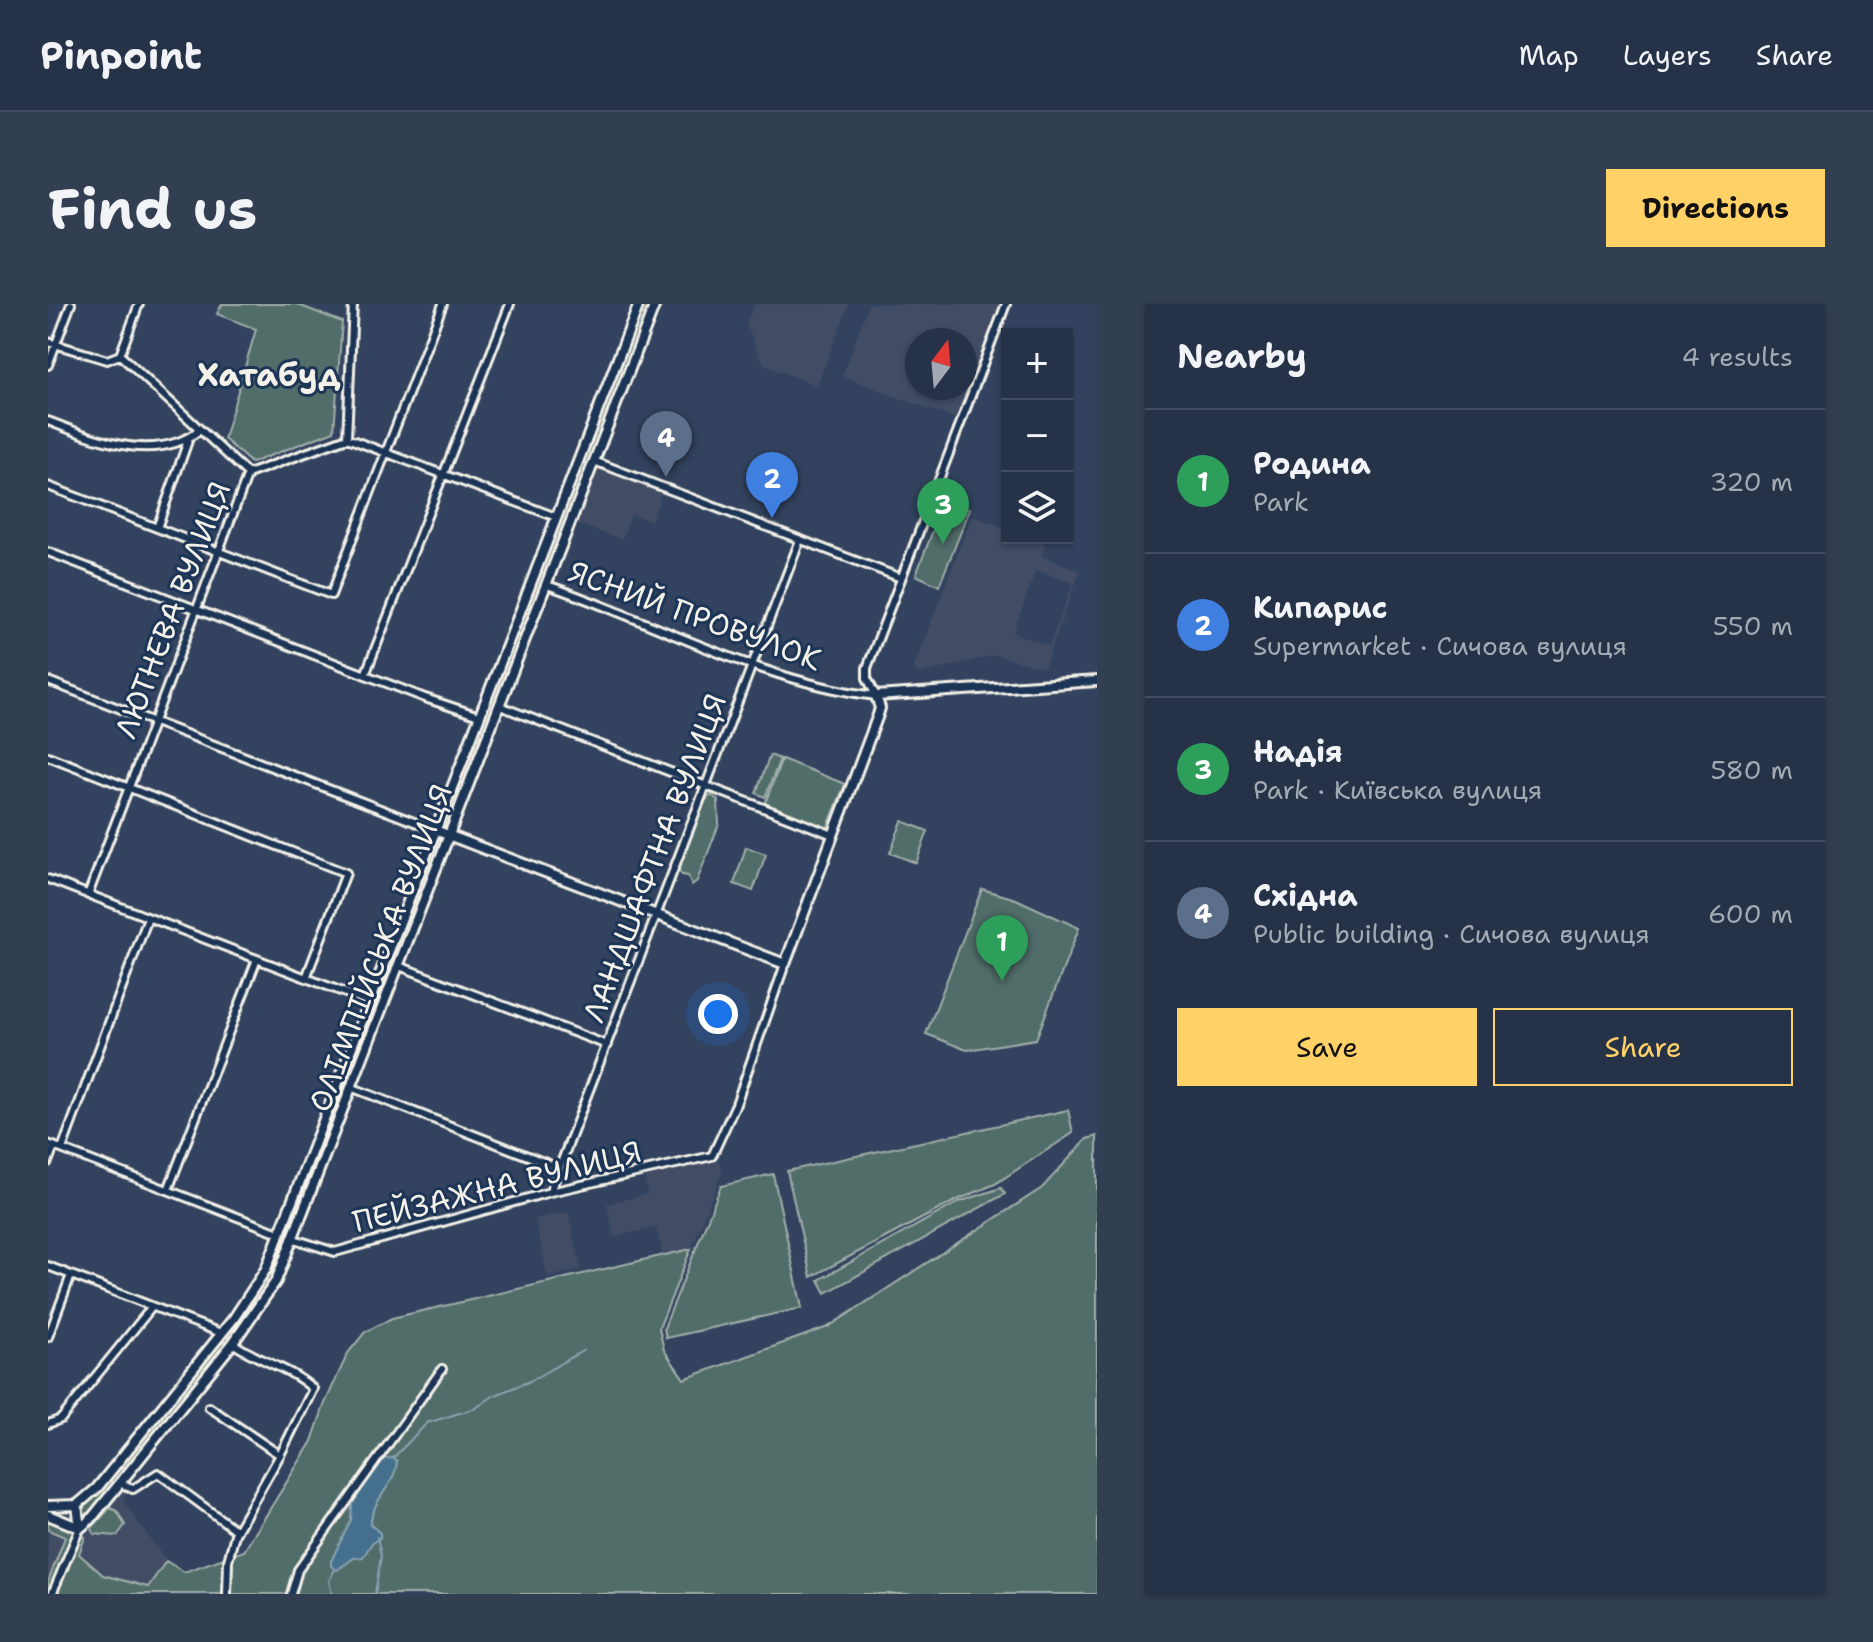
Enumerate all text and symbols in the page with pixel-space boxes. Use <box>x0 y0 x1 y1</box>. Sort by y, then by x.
text: Pinpoint <box>40 30 202 81</box>
text: Map <box>1519 36 1579 74</box>
text: Layers <box>1623 36 1712 74</box>
text: Share <box>1756 36 1833 74</box>
button: Directions <box>1606 169 1825 247</box>
text: Find us <box>48 171 257 246</box>
north arrow <box>905 328 977 400</box>
map controls <box>1001 328 1073 544</box>
button: + <box>1001 328 1073 400</box>
text: Nearby <box>1177 333 1307 379</box>
text: 4 results <box>1681 339 1793 374</box>
district label: Хатабуд <box>197 353 341 396</box>
button: − <box>1001 400 1073 472</box>
pin: 4 <box>640 411 692 477</box>
text: Родина <box>1253 443 1371 484</box>
pin: 2 <box>746 452 798 518</box>
text: 1 <box>1197 464 1209 499</box>
text: 320 m <box>1710 464 1793 499</box>
button: layers <box>1001 472 1073 544</box>
street label: ЛЮТНЕВА ВУЛИЦЯ <box>105 476 240 744</box>
pin: 3 <box>917 478 969 544</box>
text: Park <box>1253 484 1309 519</box>
street label: ЯСНИЙ ПРОВУЛОК <box>563 551 827 680</box>
text: Кипарис <box>1253 587 1388 628</box>
text: 2 <box>1194 608 1212 643</box>
text: 550 m <box>1713 608 1793 643</box>
text: Supermarket · Сичова вулиця <box>1253 628 1627 663</box>
street label: ЛАНДШАФТНА ВУЛИЦЯ <box>573 688 736 1028</box>
text: Надія <box>1253 731 1343 772</box>
text: 3 <box>1194 752 1212 787</box>
text: 580 m <box>1711 752 1793 787</box>
text: Park · Київська вулиця <box>1253 772 1542 807</box>
street label: ОЛІМПІЙСЬКА ВУЛИЦЯ <box>299 778 462 1117</box>
text: Східна <box>1253 875 1358 916</box>
text: 4 <box>1194 896 1212 931</box>
text: 600 m <box>1708 896 1793 931</box>
pin: 1 <box>976 915 1028 981</box>
text: Public building · Сичова вулиця <box>1253 916 1650 951</box>
your location <box>698 994 738 1034</box>
button: Save <box>1177 1008 1477 1086</box>
button: Share <box>1493 1008 1793 1086</box>
street label: ПЕЙЗАЖНА ВУЛИЦЯ <box>348 1131 645 1242</box>

